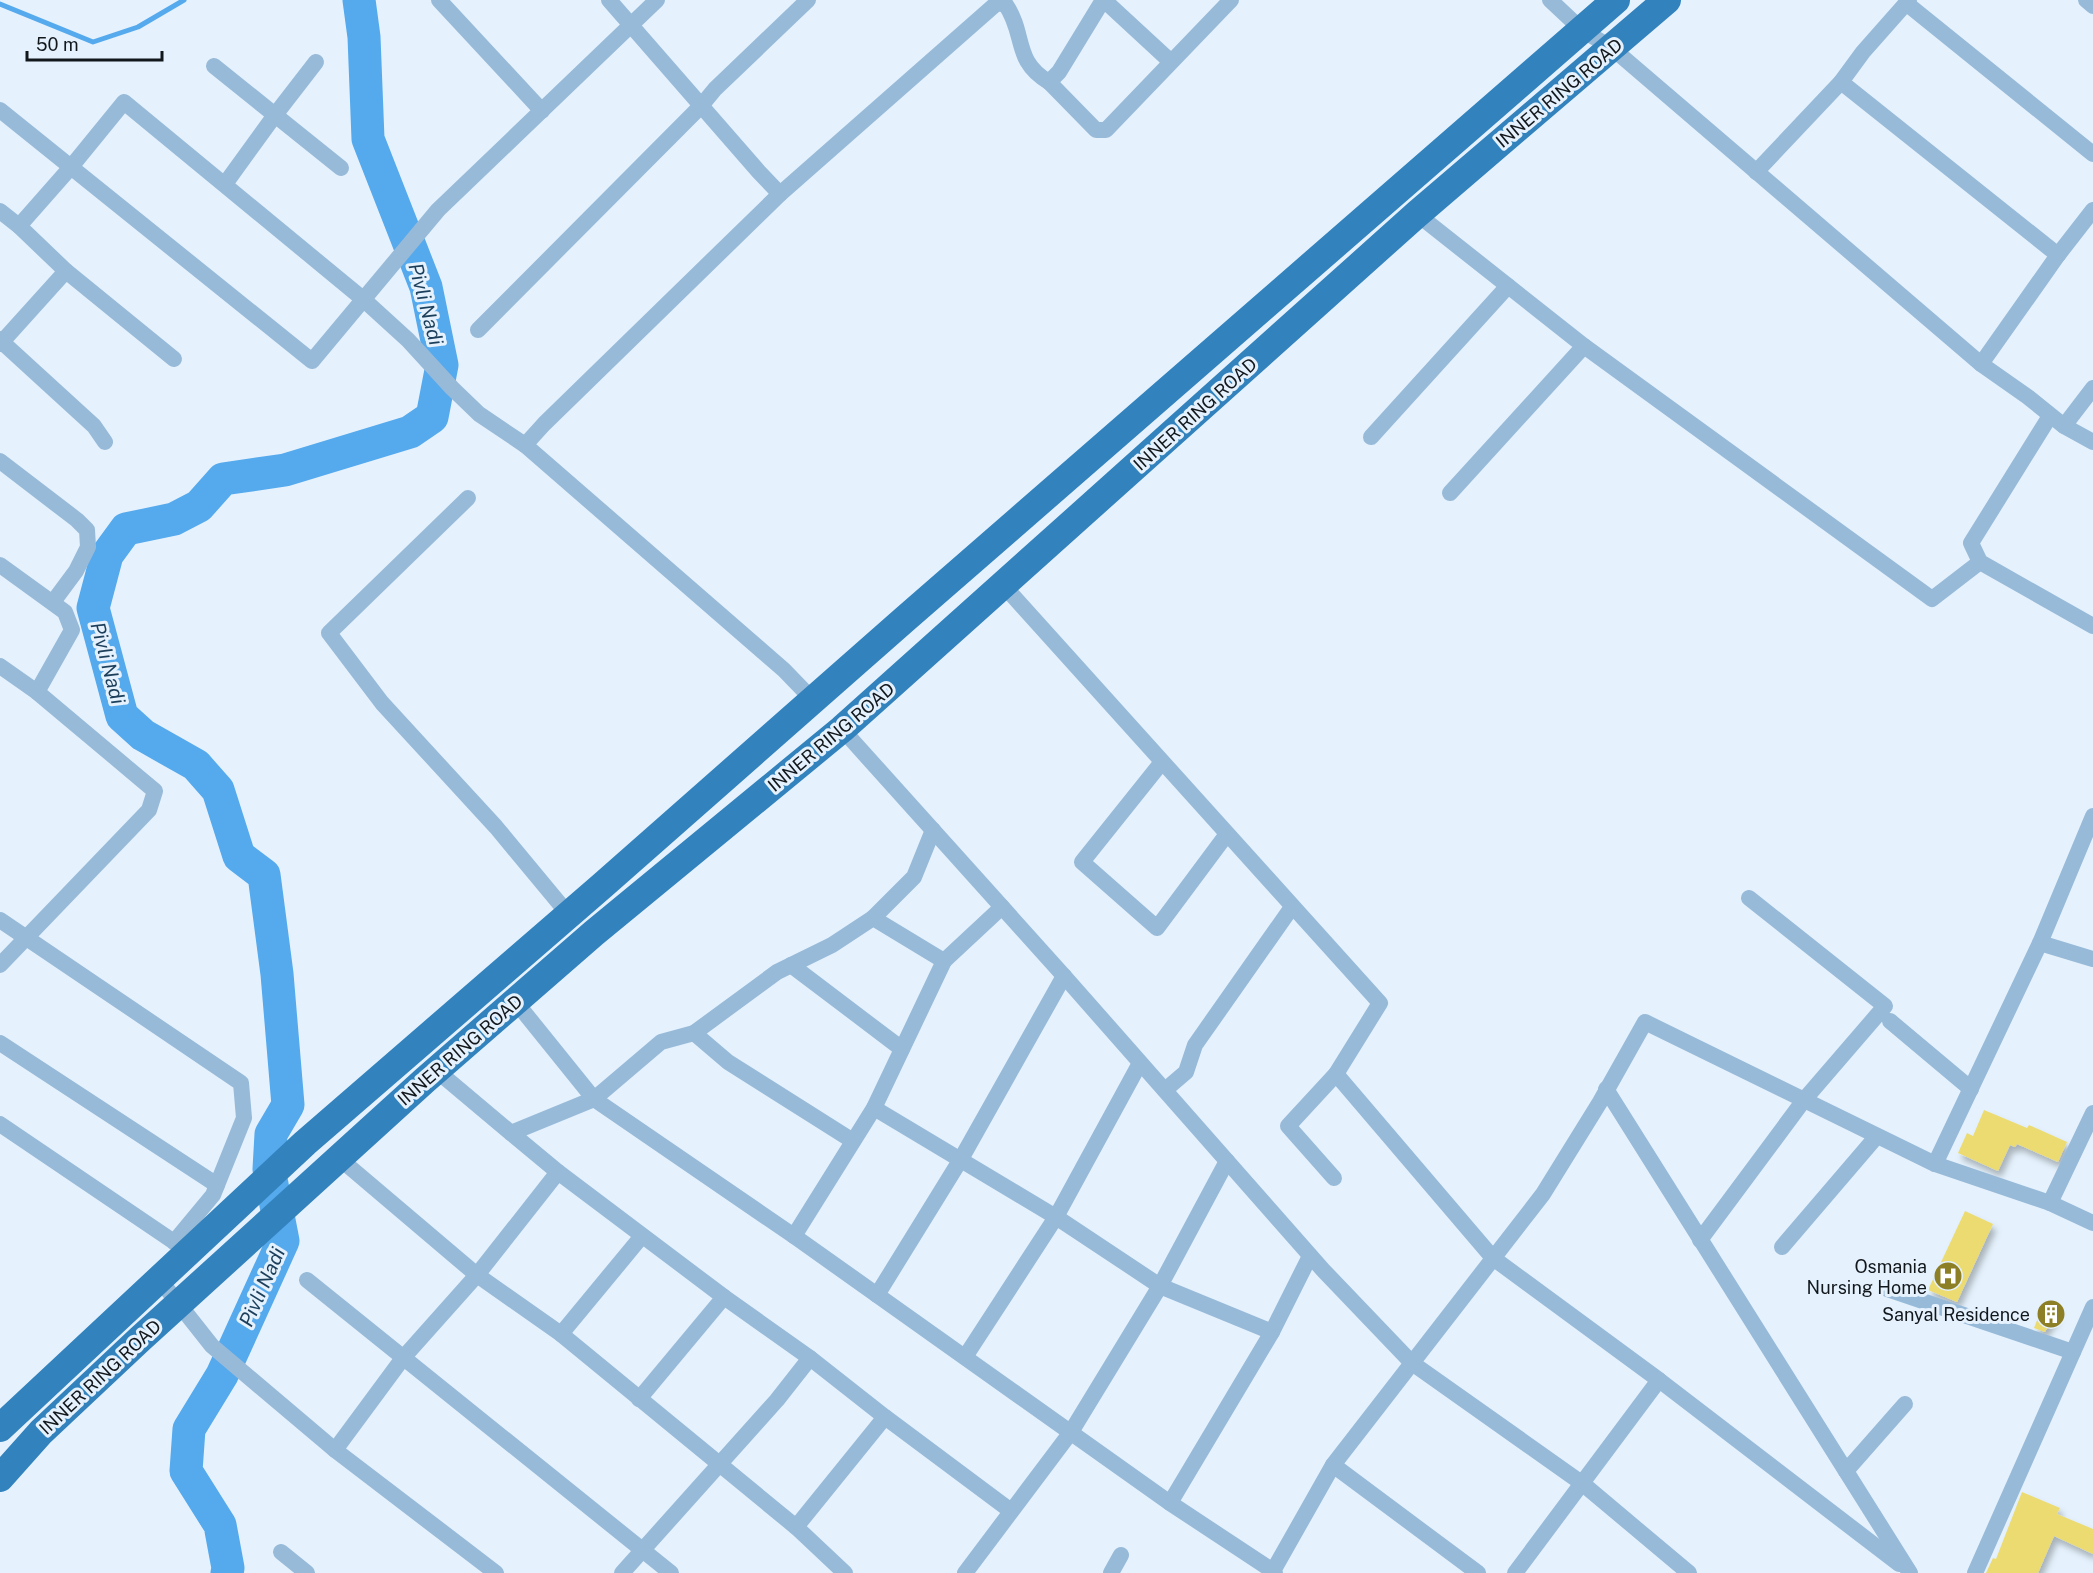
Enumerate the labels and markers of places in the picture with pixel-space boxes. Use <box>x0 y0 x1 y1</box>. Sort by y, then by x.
place label: Osmania Nursing Home <box>1807 1256 1927 1298</box>
hospital icon: Osmania Nursing Home <box>1932 1260 1964 1292</box>
building icon: Sanyal Residence <box>2035 1298 2067 1330</box>
place label: Sanyal Residence <box>1882 1304 2030 1325</box>

